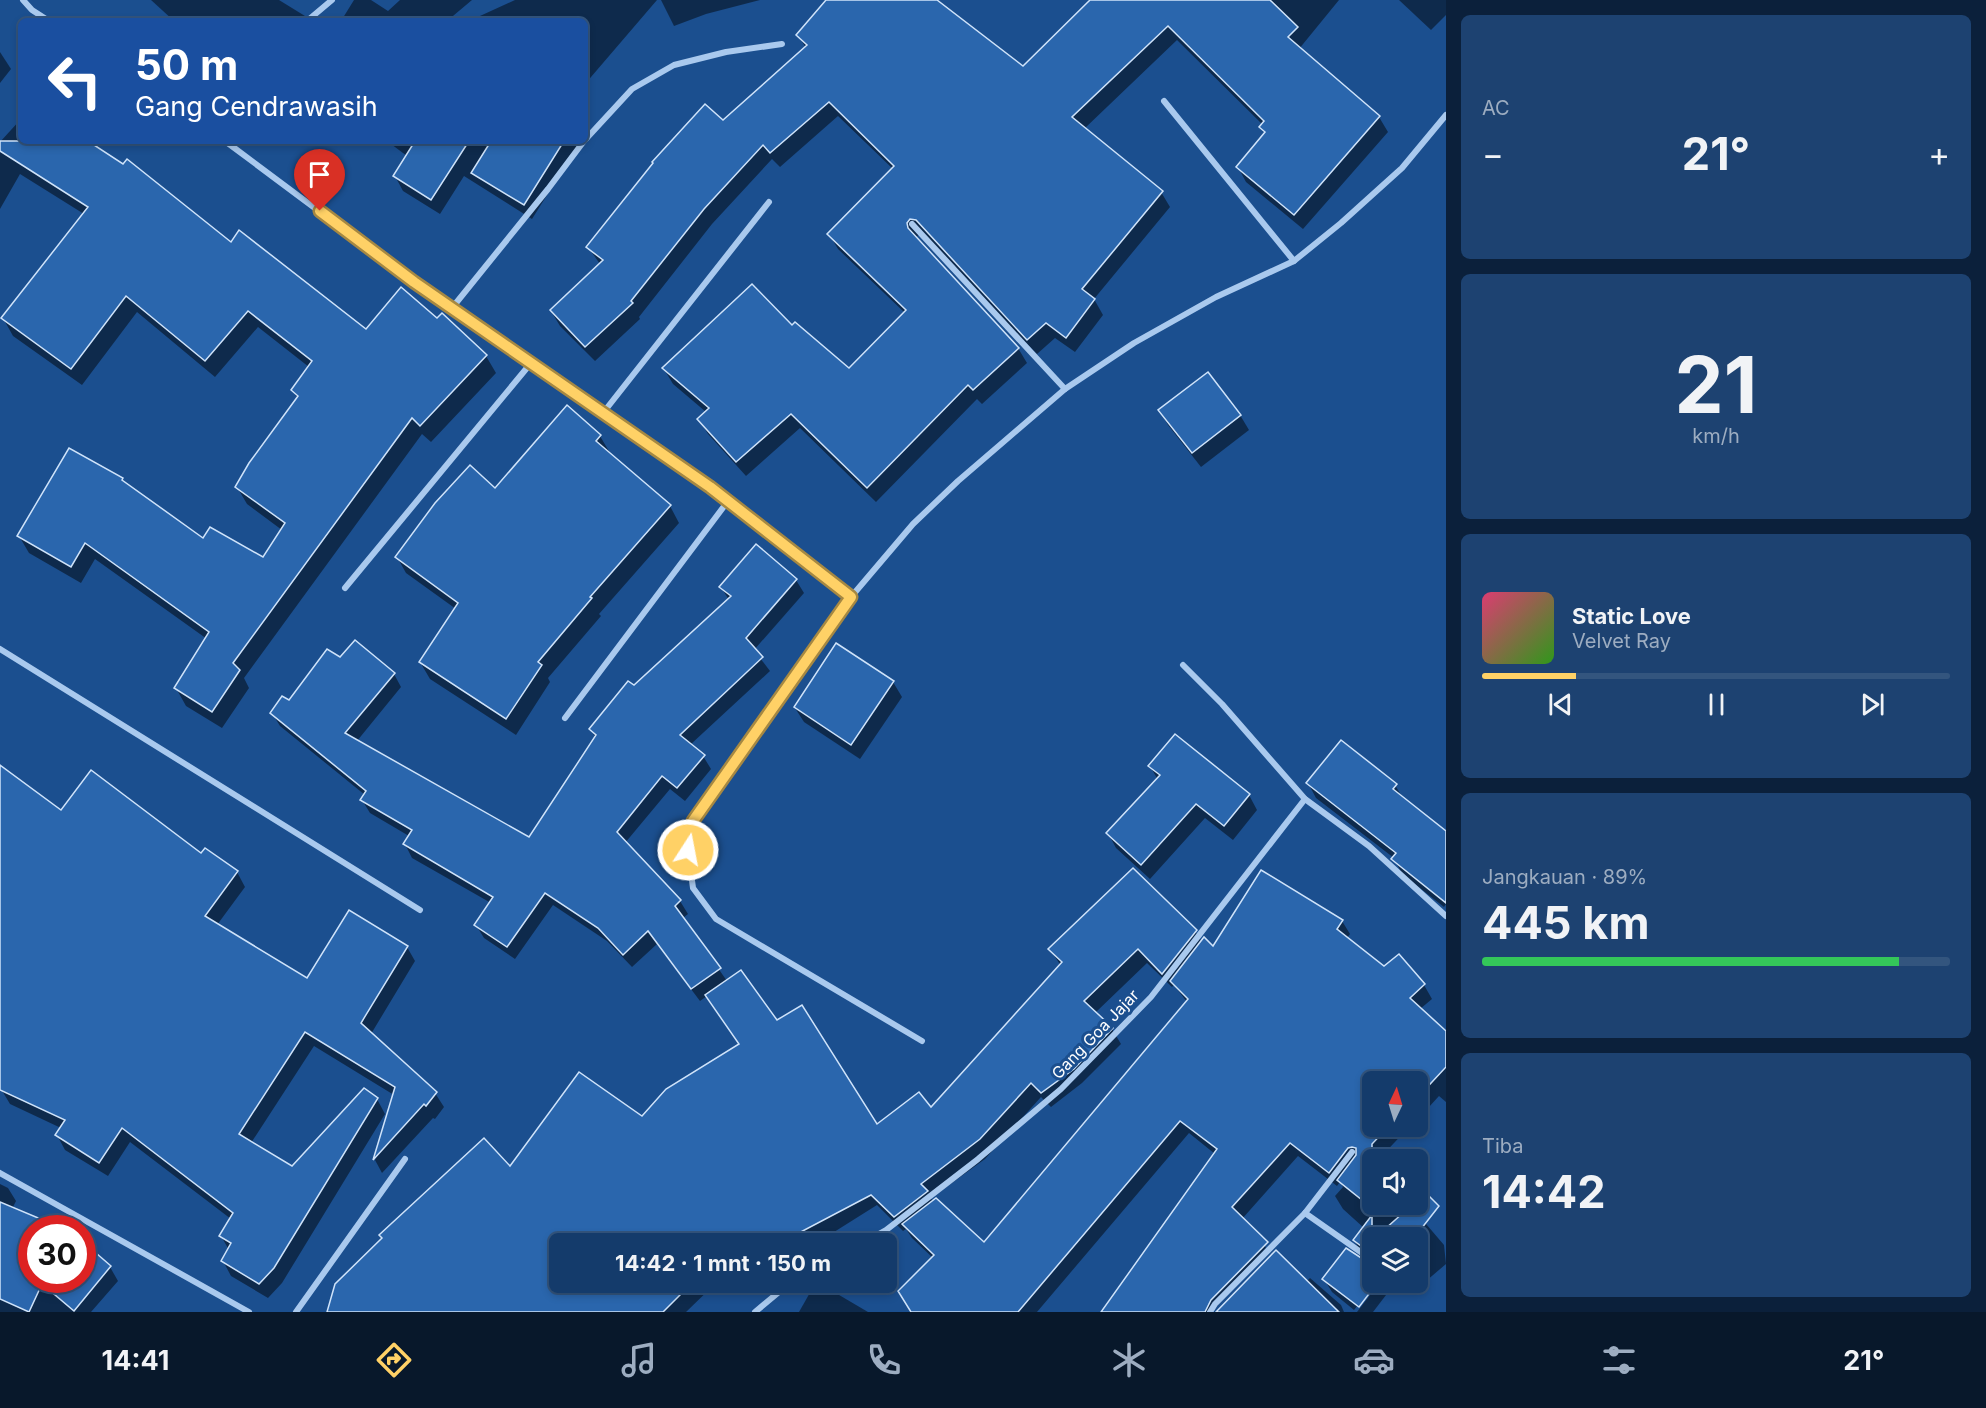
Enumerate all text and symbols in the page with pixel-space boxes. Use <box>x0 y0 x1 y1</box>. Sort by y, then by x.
text: 50 m <box>135 39 238 90</box>
icon: left <box>36 42 114 120</box>
text: Gang Cendrawasih <box>135 90 378 123</box>
text: AC <box>1482 96 1510 120</box>
text: 21° <box>1682 126 1750 181</box>
text: − <box>1482 134 1504 174</box>
text: + <box>1928 134 1950 174</box>
pin <box>294 149 345 211</box>
icon: arrive <box>303 158 336 191</box>
text: 21 <box>1675 337 1757 432</box>
text: km/h <box>1692 424 1740 448</box>
text: Static Love <box>1572 603 1691 629</box>
text: Velvet Ray <box>1572 629 1671 653</box>
icon: previous <box>1544 688 1577 721</box>
icon: pause <box>1700 688 1733 721</box>
icon: next <box>1856 688 1889 721</box>
position arrow <box>656 818 720 882</box>
text: Jangkauan · 89% <box>1482 865 1647 889</box>
text: 445 km <box>1482 895 1649 950</box>
street label: Gang Goa Jajar <box>1047 985 1143 1083</box>
north arrow <box>1362 1071 1428 1137</box>
map controls <box>1362 1071 1428 1293</box>
text: Tiba <box>1482 1134 1523 1158</box>
button: sound <box>1362 1149 1428 1215</box>
text: 14:42 <box>1482 1164 1606 1219</box>
speed limit sign: 30 <box>18 1215 96 1293</box>
button: layers <box>1362 1227 1428 1293</box>
text: 14:42 · 1 mnt · 150 m <box>615 1250 831 1276</box>
icon: directions <box>373 1339 415 1381</box>
icon: music <box>618 1339 660 1381</box>
icon: phone <box>863 1339 905 1381</box>
icon: climate <box>1108 1339 1150 1381</box>
icon: car <box>1353 1339 1395 1381</box>
icon: filters <box>1598 1339 1640 1381</box>
text: 14:41 <box>102 1344 169 1377</box>
text: 21° <box>1843 1344 1884 1377</box>

